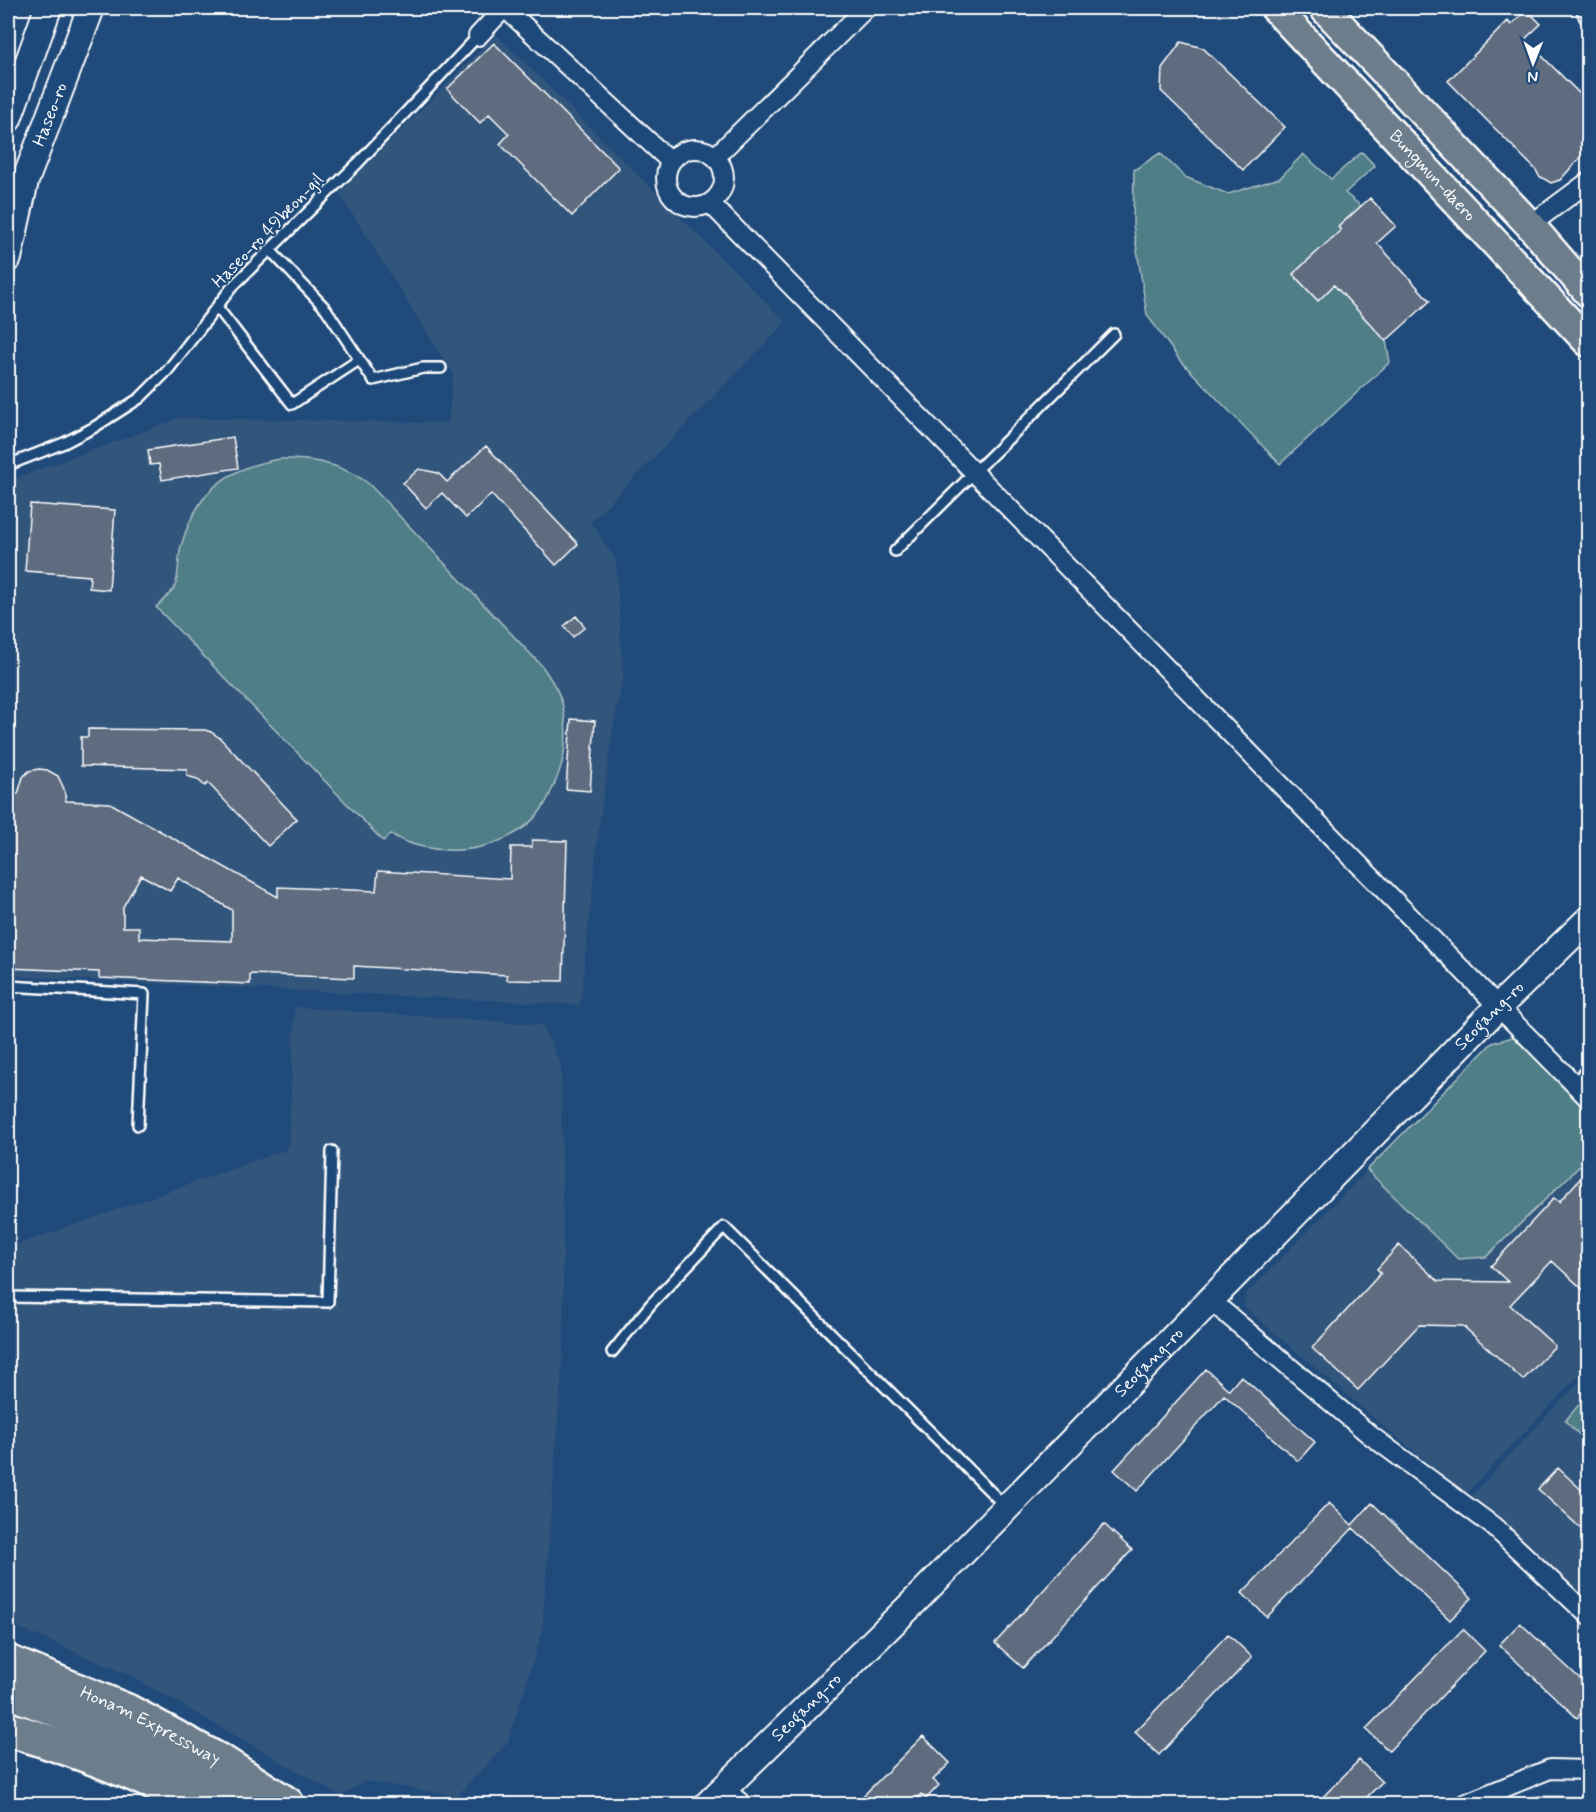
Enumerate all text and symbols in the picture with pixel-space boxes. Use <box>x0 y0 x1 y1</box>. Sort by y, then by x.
north arrow <box>1503 33 1563 93</box>
text: N <box>1527 66 1538 87</box>
street label: Haseo-ro <box>27 79 73 150</box>
street label: Bungmun-daero <box>1383 125 1481 227</box>
street label: Haseo-ro 49beon-gil <box>207 168 329 294</box>
street label: Seogang-ro <box>1449 976 1530 1056</box>
street label: Seogang-ro <box>1109 1322 1189 1403</box>
street label: Seogang-ro <box>766 1667 847 1747</box>
street label: Honam Expressway <box>76 1681 225 1771</box>

